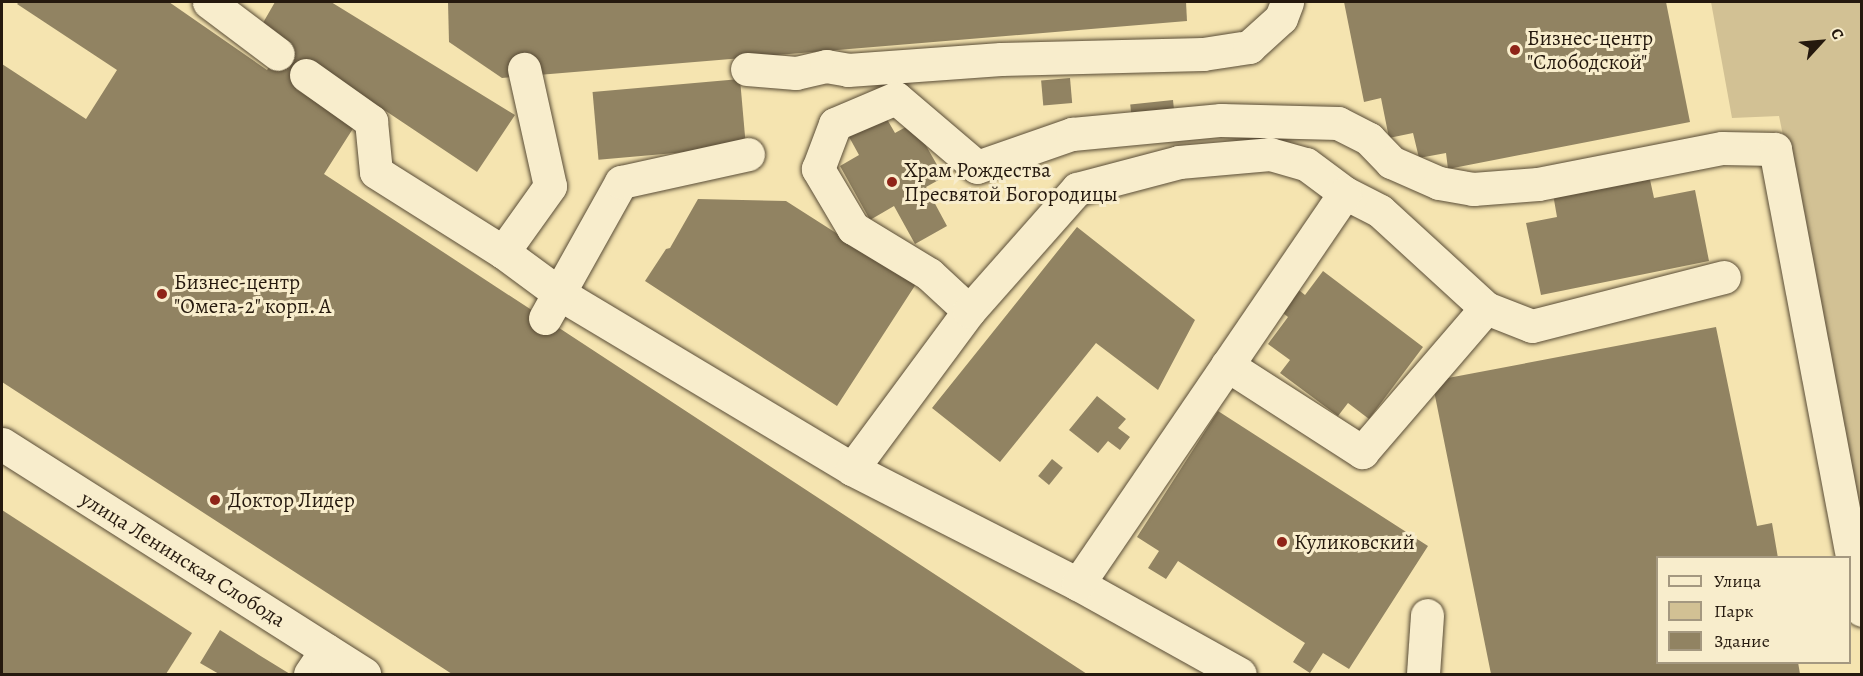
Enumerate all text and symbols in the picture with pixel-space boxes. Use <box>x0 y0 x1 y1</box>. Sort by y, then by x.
north arrow <box>1791 12 1851 72</box>
place label: Бизнес-центр "Слободской" <box>1527 25 1653 75</box>
text: С <box>1825 25 1849 43</box>
marker: Бизнес-центр "Слободской" <box>1508 43 1522 57</box>
place label: Храм Рождества Пресвятой Богородицы <box>904 157 1118 207</box>
marker: Храм Рождества Пресвятой Богородицы <box>885 175 899 189</box>
place label: Бизнес-центр "Омега-2" корп. A <box>174 269 332 319</box>
marker: Бизнес-центр "Омега-2" корп. A <box>155 287 169 301</box>
street label: улица Ленинская Слобода <box>76 486 290 632</box>
place label: Доктор Лидер <box>228 487 355 513</box>
marker: Доктор Лидер <box>206 491 224 509</box>
place label: Куликовский <box>1294 529 1415 555</box>
marker: Куликовский <box>1275 535 1289 549</box>
legend <box>1656 556 1851 664</box>
text: Улица <box>1714 569 1761 593</box>
text: Парк <box>1714 599 1754 623</box>
text: Здание <box>1714 629 1770 653</box>

